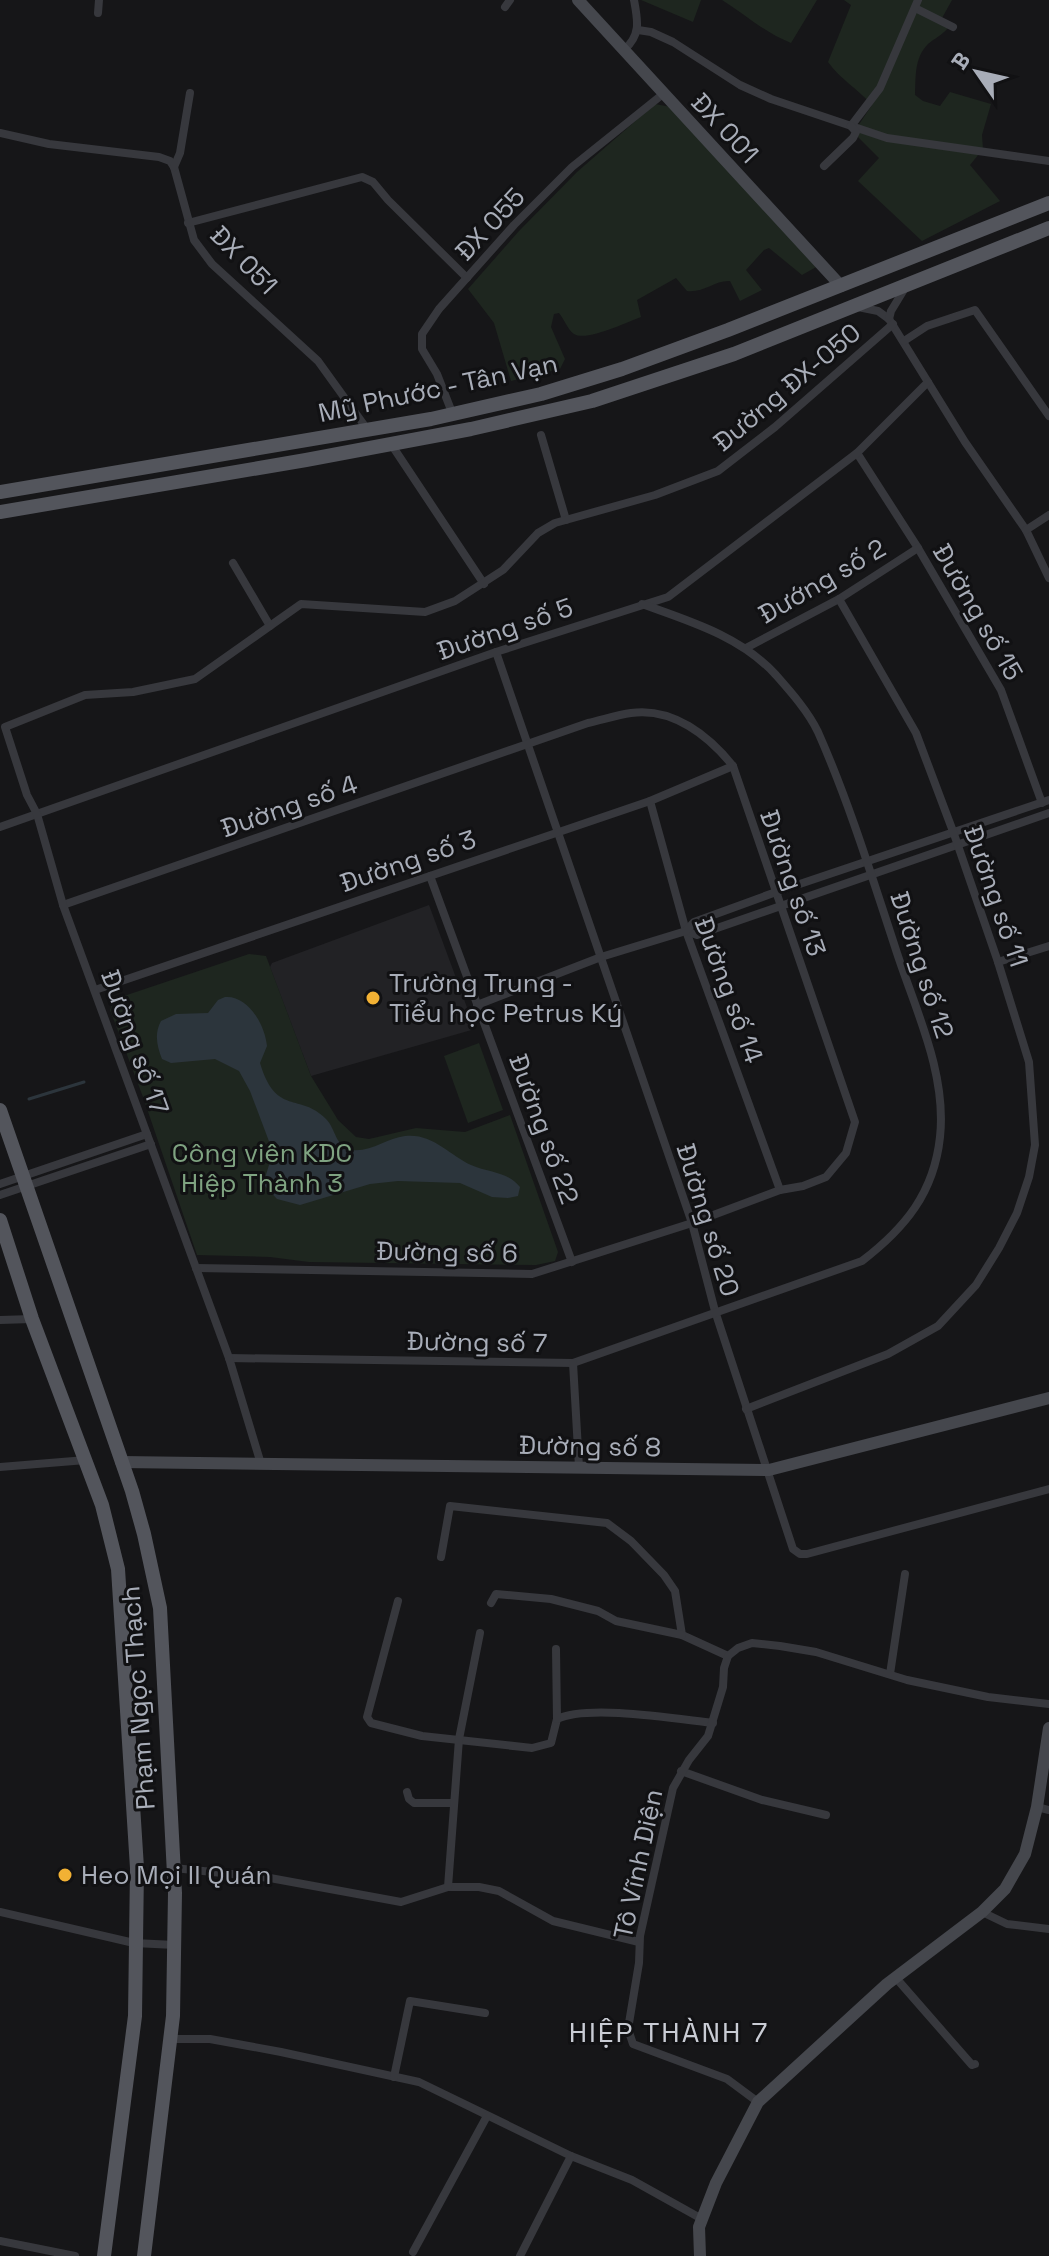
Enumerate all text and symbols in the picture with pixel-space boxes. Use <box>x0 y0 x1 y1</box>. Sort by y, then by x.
north arrow <box>937 32 1017 112</box>
text: B <box>945 47 976 75</box>
street label: ĐX 001 <box>684 86 766 170</box>
street label: ĐX 055 <box>448 180 532 268</box>
street label: ĐX 051 <box>203 218 285 302</box>
street label: Đường ĐX-050 <box>706 315 868 459</box>
street label: Mỹ Phước - Tân Vạn <box>315 346 561 430</box>
street label: Đướng số 2 <box>752 531 892 631</box>
street label: Đường số 15 <box>925 538 1031 686</box>
street label: Đường số 5 <box>433 590 577 668</box>
street label: Đường số 4 <box>216 767 362 845</box>
street label: Đường số 13 <box>752 805 834 961</box>
street label: Đường số 11 <box>956 821 1036 971</box>
street label: Đường số 3 <box>336 822 480 900</box>
street label: Đường số 12 <box>882 887 962 1043</box>
street label: Đường số 14 <box>687 912 771 1068</box>
street label: Đường số 17 <box>93 965 177 1119</box>
place label: Trường Trung - Tiểu học Petrus Ký <box>389 966 622 1030</box>
marker: Trường Trung - Tiểu học Petrus Ký <box>364 989 382 1007</box>
street label: Đường số 22 <box>501 1049 587 1209</box>
park label: Công viên KDC Hiệp Thành 3 <box>172 1136 352 1200</box>
street label: Đường số 20 <box>669 1139 747 1301</box>
street label: Đường số 6 <box>376 1234 518 1270</box>
street label: Đường số 7 <box>406 1324 548 1360</box>
street label: Đường số 8 <box>519 1428 661 1464</box>
street label: Phạm Ngọc Thạch <box>113 1585 163 1811</box>
street label: Tô Vĩnh Diện <box>606 1786 670 1942</box>
place label: Heo Mọi II Quán <box>81 1858 271 1892</box>
marker: Heo Mọi II Quán <box>56 1866 74 1884</box>
district label: HIỆP THÀNH 7 <box>569 2014 769 2050</box>

